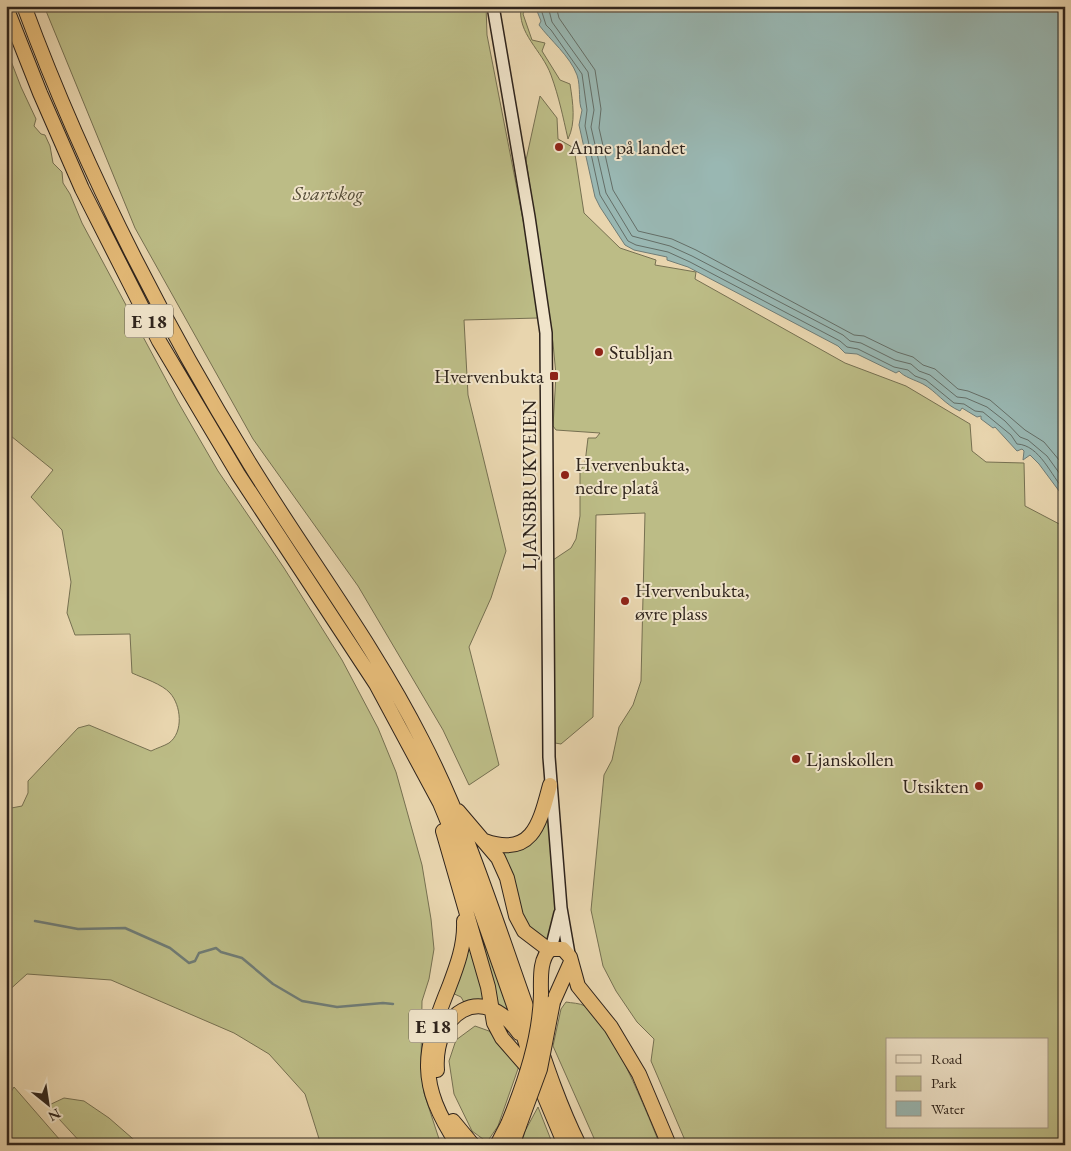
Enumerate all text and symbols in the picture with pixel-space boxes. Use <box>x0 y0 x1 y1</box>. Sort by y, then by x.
place label: Anne på landet <box>568 134 686 160</box>
marker: Anne på landet <box>553 141 565 153</box>
park label: Svartskog <box>292 180 364 206</box>
road number: E 18 <box>125 304 173 338</box>
place label: Stubljan <box>609 339 673 365</box>
marker: Stubljan <box>593 346 605 358</box>
place label: Hvervenbukta <box>434 363 544 389</box>
marker: Hvervenbukta <box>548 370 560 382</box>
street label: LJANSBRUKVEIEN <box>516 400 542 570</box>
place label: Hvervenbukta, nedre platå <box>575 451 690 500</box>
marker: Hvervenbukta, nedre platå <box>559 469 571 481</box>
place label: Hvervenbukta, øvre plass <box>635 577 750 626</box>
marker: Hvervenbukta, øvre plass <box>619 595 631 607</box>
place label: Ljanskollen <box>806 746 895 772</box>
marker: Ljanskollen <box>790 753 802 765</box>
place label: Utsikten <box>903 773 969 799</box>
marker: Utsikten <box>973 780 985 792</box>
road number: E 18 <box>409 1009 457 1042</box>
legend <box>886 1038 1048 1128</box>
text: Road <box>931 1049 963 1068</box>
text: Park <box>931 1073 958 1092</box>
north arrow <box>22 1078 72 1128</box>
text: Water <box>931 1099 965 1118</box>
text: N <box>45 1105 64 1126</box>

